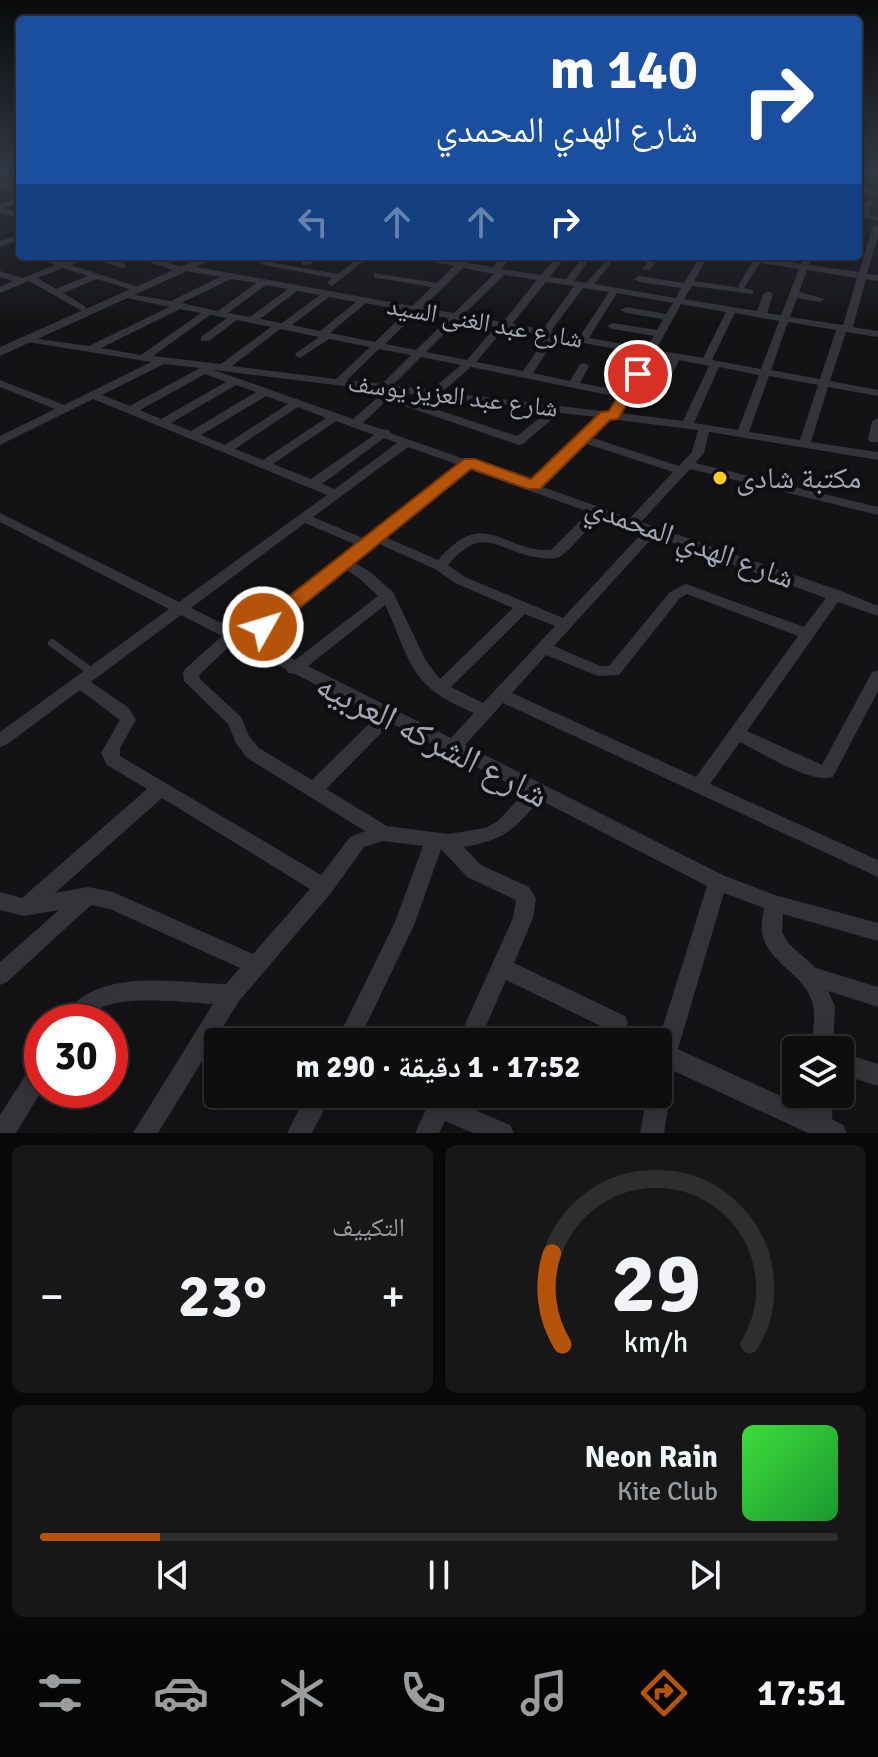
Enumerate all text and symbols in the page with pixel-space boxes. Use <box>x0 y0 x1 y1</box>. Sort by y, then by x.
text: 140 m <box>550 35 698 104</box>
icon: right <box>726 48 830 152</box>
text: شارع الهدي المحمدي <box>435 108 698 153</box>
icon: left <box>291 200 335 244</box>
icon: ahead <box>375 200 419 244</box>
icon: ahead <box>459 200 503 244</box>
icon: right <box>543 200 587 244</box>
street label: شارع عبد الغنى السيد <box>384 290 585 356</box>
pin <box>604 340 672 408</box>
icon: arrive <box>616 352 660 396</box>
street label: شارع عبد العزيز يوسف <box>346 367 560 425</box>
place label: مكتبة شادى <box>736 460 861 497</box>
marker: مكتبة شادى <box>711 469 729 487</box>
street label: شارع الهدي المحمدي <box>579 488 799 602</box>
position arrow <box>221 585 305 669</box>
street label: شارع الشركه العربيه <box>309 662 556 818</box>
speed limit sign: 30 <box>24 1004 128 1108</box>
map controls <box>782 1036 854 1108</box>
button: layers <box>782 1036 854 1108</box>
text: 17:52 · 1 دقيقة · 290 m <box>295 1049 581 1086</box>
text: التكييف <box>332 1212 405 1244</box>
text: 29 <box>611 1233 700 1335</box>
text: 23° <box>178 1260 267 1334</box>
text: − <box>40 1270 64 1324</box>
text: + <box>381 1270 405 1324</box>
text: km/h <box>623 1325 688 1360</box>
text: Neon Rain <box>584 1439 718 1476</box>
text: Kite Club <box>617 1476 718 1508</box>
icon: previous <box>151 1553 195 1597</box>
icon: pause <box>417 1553 461 1597</box>
icon: next <box>683 1553 727 1597</box>
icon: filters <box>32 1665 88 1721</box>
icon: car <box>153 1665 209 1721</box>
icon: climate <box>274 1665 330 1721</box>
icon: phone <box>395 1665 451 1721</box>
icon: music <box>516 1665 572 1721</box>
icon: directions <box>636 1665 692 1721</box>
text: 17:51 <box>757 1671 846 1716</box>

